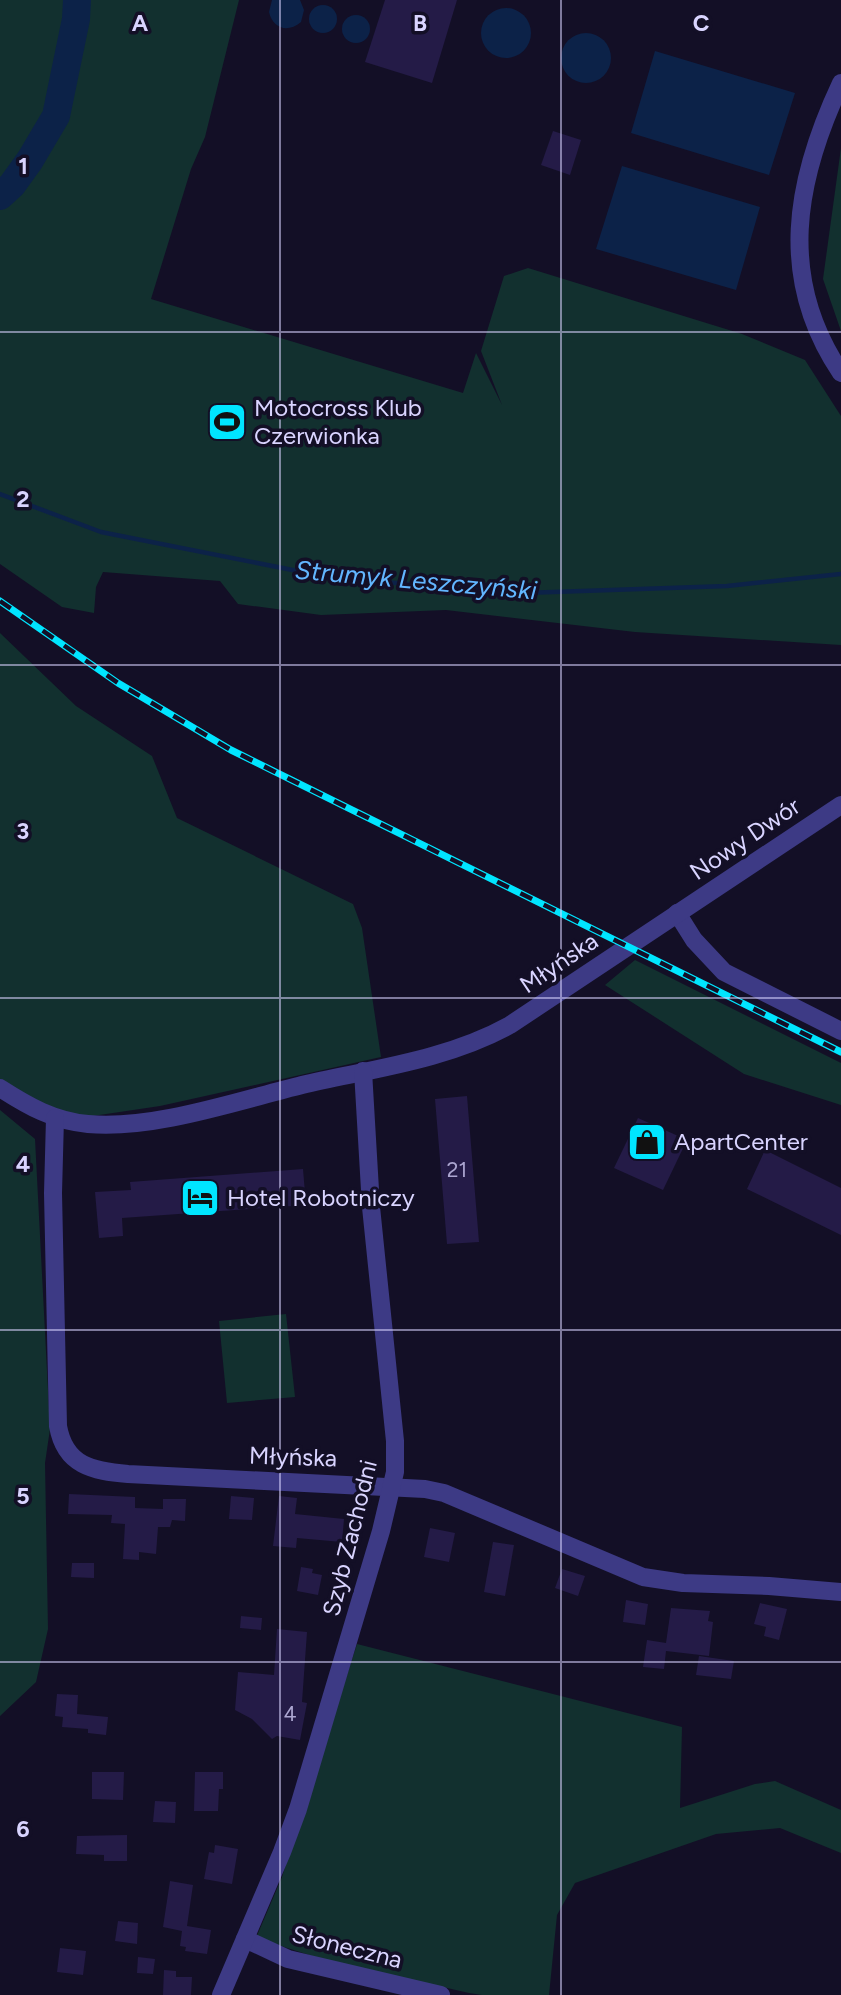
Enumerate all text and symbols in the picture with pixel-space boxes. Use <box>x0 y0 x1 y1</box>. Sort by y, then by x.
text: A <box>132 9 149 37</box>
text: B <box>413 9 427 37</box>
text: C <box>693 9 710 37</box>
text: 1 <box>18 152 28 180</box>
place label: Motocross Klub Czerwionka <box>254 393 422 450</box>
sports icon: Motocross Klub Czerwionka <box>206 401 248 443</box>
text: 2 <box>16 485 30 513</box>
water label: Strumyk Leszczyński <box>294 553 539 607</box>
street label: Nowy Dwór <box>684 791 805 886</box>
text: 3 <box>17 817 29 845</box>
street label: Młyńska <box>514 926 603 999</box>
shop icon: ApartCenter <box>626 1121 668 1163</box>
place label: ApartCenter <box>674 1127 808 1156</box>
text: 4 <box>16 1150 30 1178</box>
house number: 21 <box>447 1157 467 1182</box>
hotel icon: Hotel Robotniczy <box>179 1177 221 1219</box>
place label: Hotel Robotniczy <box>227 1183 415 1212</box>
street label: Młyńska <box>249 1440 337 1473</box>
street label: Szyb Zachodni <box>316 1457 383 1619</box>
text: 5 <box>16 1482 30 1510</box>
house number: 4 <box>283 1701 297 1726</box>
text: 6 <box>16 1815 30 1843</box>
street label: Słoneczna <box>289 1919 405 1974</box>

